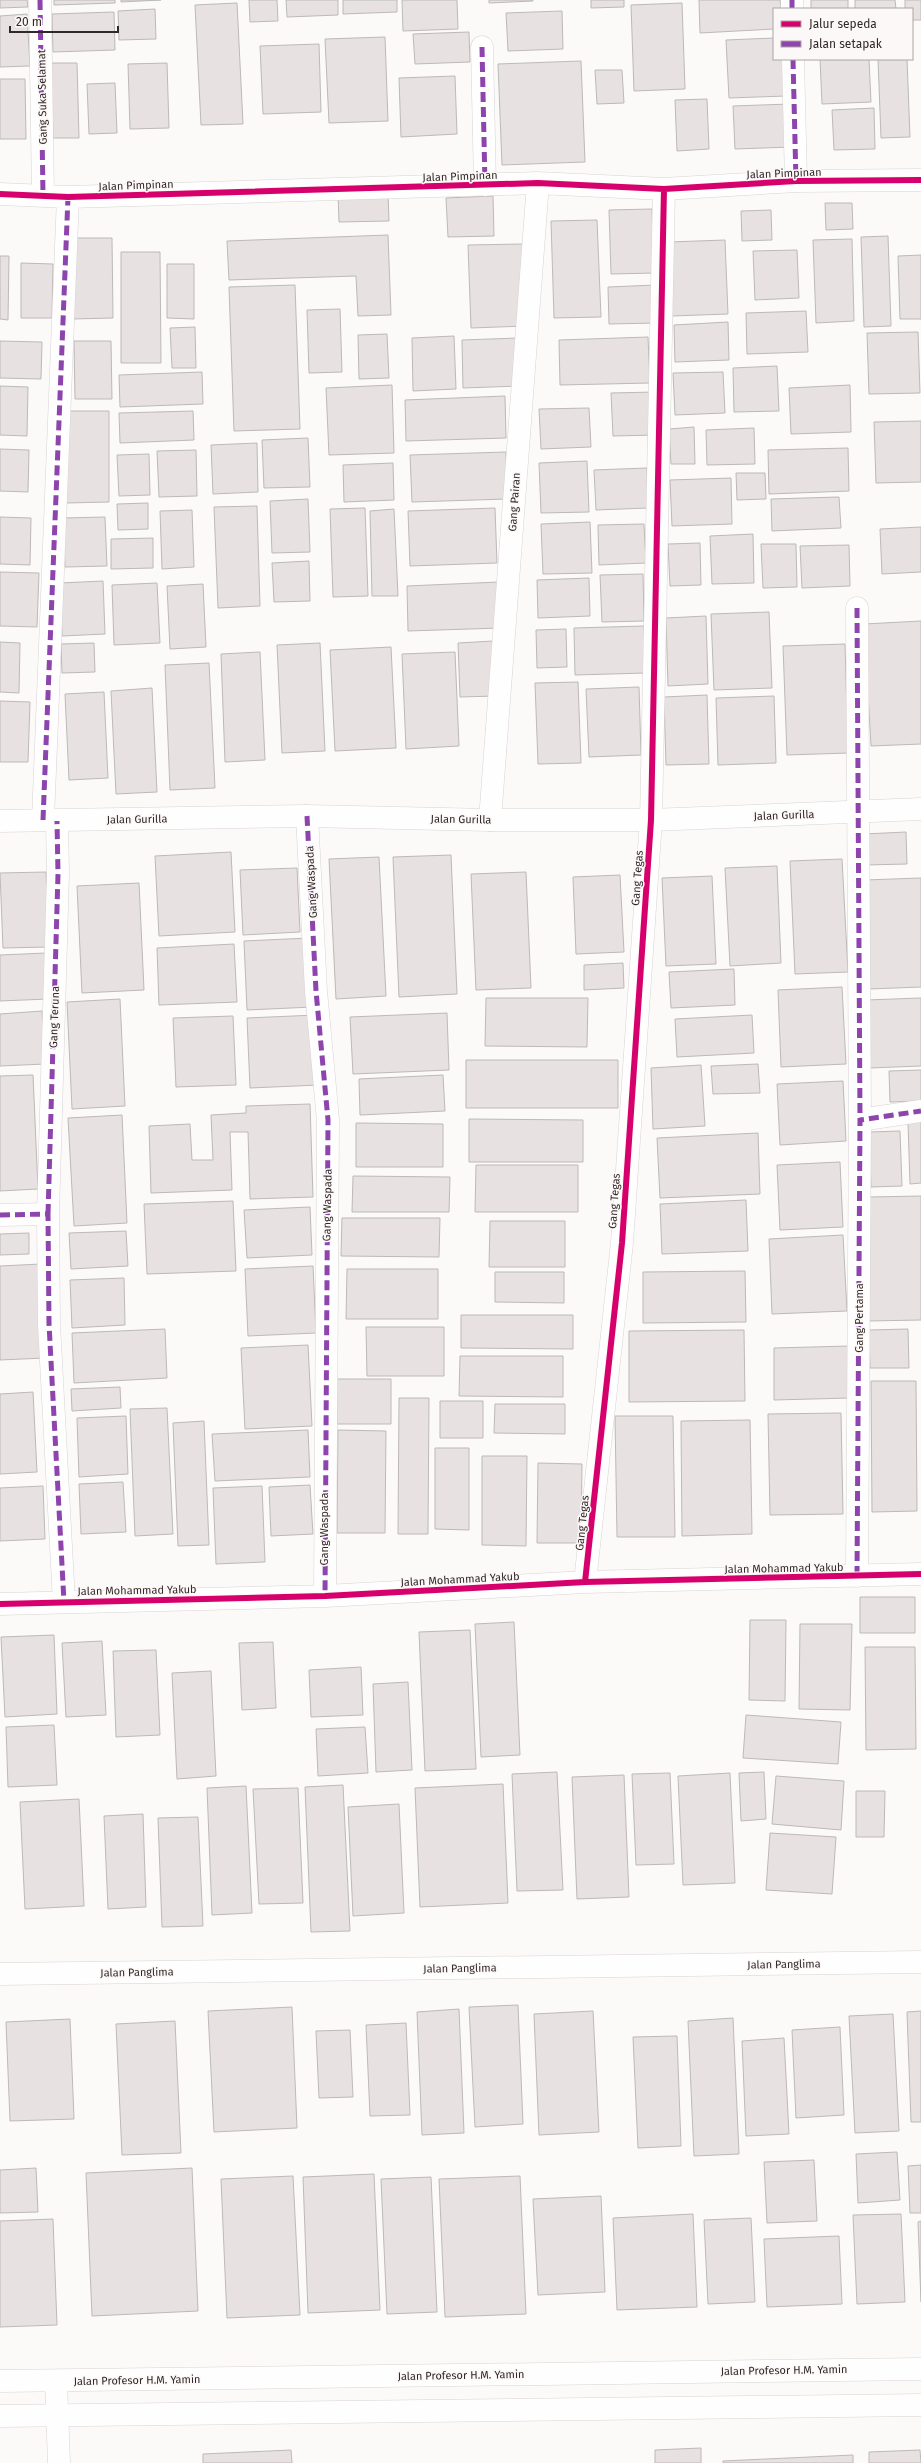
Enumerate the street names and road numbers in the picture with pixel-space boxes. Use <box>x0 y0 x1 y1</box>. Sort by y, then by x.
street label: Gang Suka Selamat <box>35 49 50 145</box>
street label: Jalan Pimpinan <box>746 166 822 181</box>
street label: Jalan Pimpinan <box>422 169 498 184</box>
street label: Jalan Pimpinan <box>98 178 174 193</box>
street label: Gang Pairan <box>506 472 523 532</box>
street label: Jalan Gurilla <box>753 808 815 823</box>
street label: Jalan Gurilla <box>106 812 168 827</box>
street label: Jalan Gurilla <box>430 812 492 827</box>
street label: Gang Waspada <box>303 845 320 919</box>
street label: Gang Tegas <box>629 850 646 906</box>
street label: Gang Teruna <box>47 986 62 1048</box>
street label: Gang Waspada <box>320 1169 335 1241</box>
street label: Gang Tegas <box>606 1173 623 1229</box>
street label: Gang Pertama <box>853 1283 866 1353</box>
street label: Gang Waspada <box>318 1493 331 1565</box>
street label: Gang Tegas <box>573 1495 592 1551</box>
street label: Jalan Mohammad Yakub <box>724 1561 844 1576</box>
street label: Jalan Mohammad Yakub <box>400 1570 520 1589</box>
street label: Jalan Mohammad Yakub <box>77 1583 197 1598</box>
street label: Jalan Panglima <box>747 1957 821 1972</box>
street label: Jalan Panglima <box>423 1961 497 1976</box>
street label: Jalan Panglima <box>100 1965 174 1980</box>
street label: Jalan Profesor H.M. Yamin <box>720 2363 848 2378</box>
street label: Jalan Profesor H.M. Yamin <box>397 2368 525 2383</box>
street label: Jalan Profesor H.M. Yamin <box>73 2373 201 2388</box>

